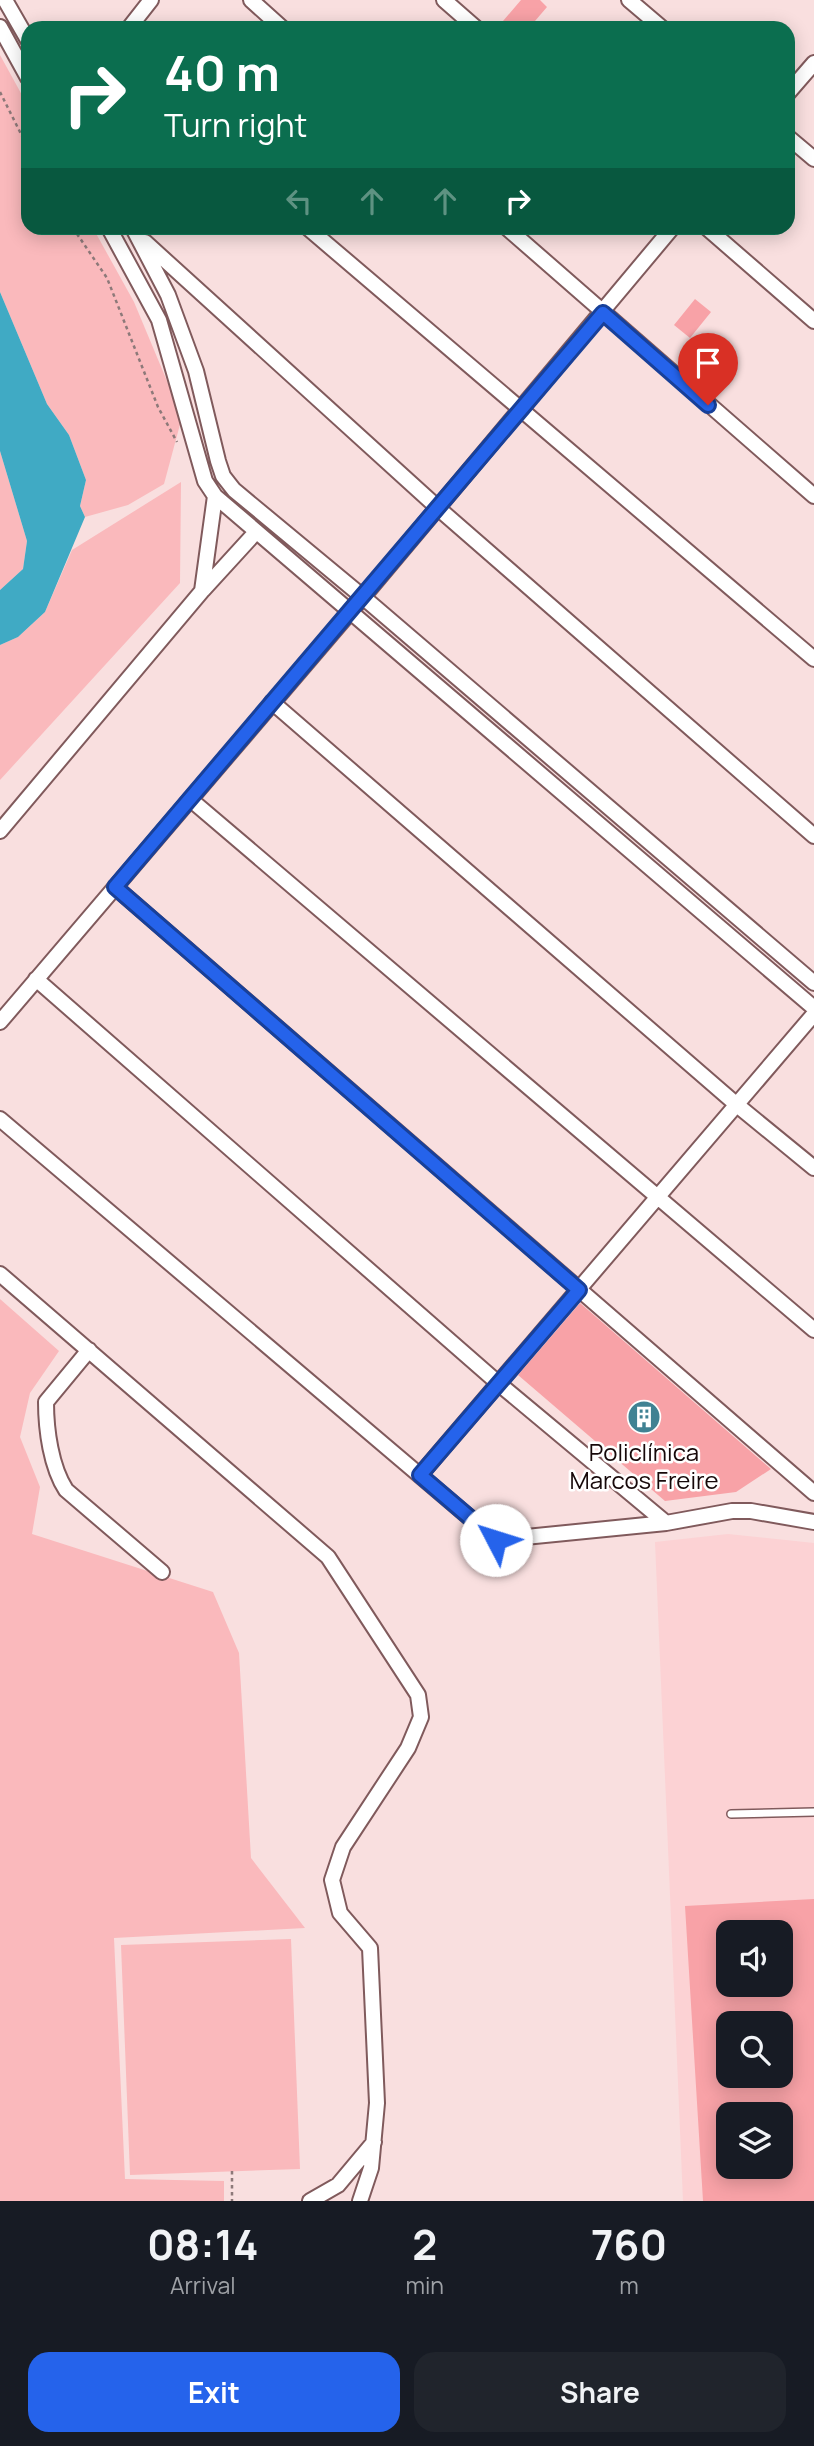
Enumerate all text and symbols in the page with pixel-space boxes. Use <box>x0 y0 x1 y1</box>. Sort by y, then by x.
text: 40 m <box>164 39 280 106</box>
icon: right <box>49 49 140 140</box>
text: Turn right <box>164 103 307 147</box>
icon: left <box>280 182 318 220</box>
icon: ahead <box>353 182 391 220</box>
icon: ahead <box>426 182 464 220</box>
icon: right <box>499 182 537 220</box>
pin <box>678 333 738 405</box>
icon: arrive <box>689 344 727 382</box>
building icon: Policlínica Marcos Freire <box>625 1398 663 1436</box>
place label: Policlínica Marcos Freire <box>570 1435 718 1496</box>
position arrow <box>459 1503 533 1577</box>
map controls <box>716 1920 793 2179</box>
button: sound <box>716 1920 793 1997</box>
button: search <box>716 2011 793 2088</box>
button: layers <box>716 2102 793 2179</box>
text: 08:14 <box>147 2215 259 2273</box>
text: 2 <box>412 2215 437 2273</box>
text: 760 <box>591 2215 667 2273</box>
text: Arrival <box>170 2269 236 2301</box>
text: min <box>405 2269 444 2301</box>
text: m <box>619 2269 639 2301</box>
button: Exit <box>28 2352 400 2432</box>
button: Share <box>414 2352 786 2432</box>

